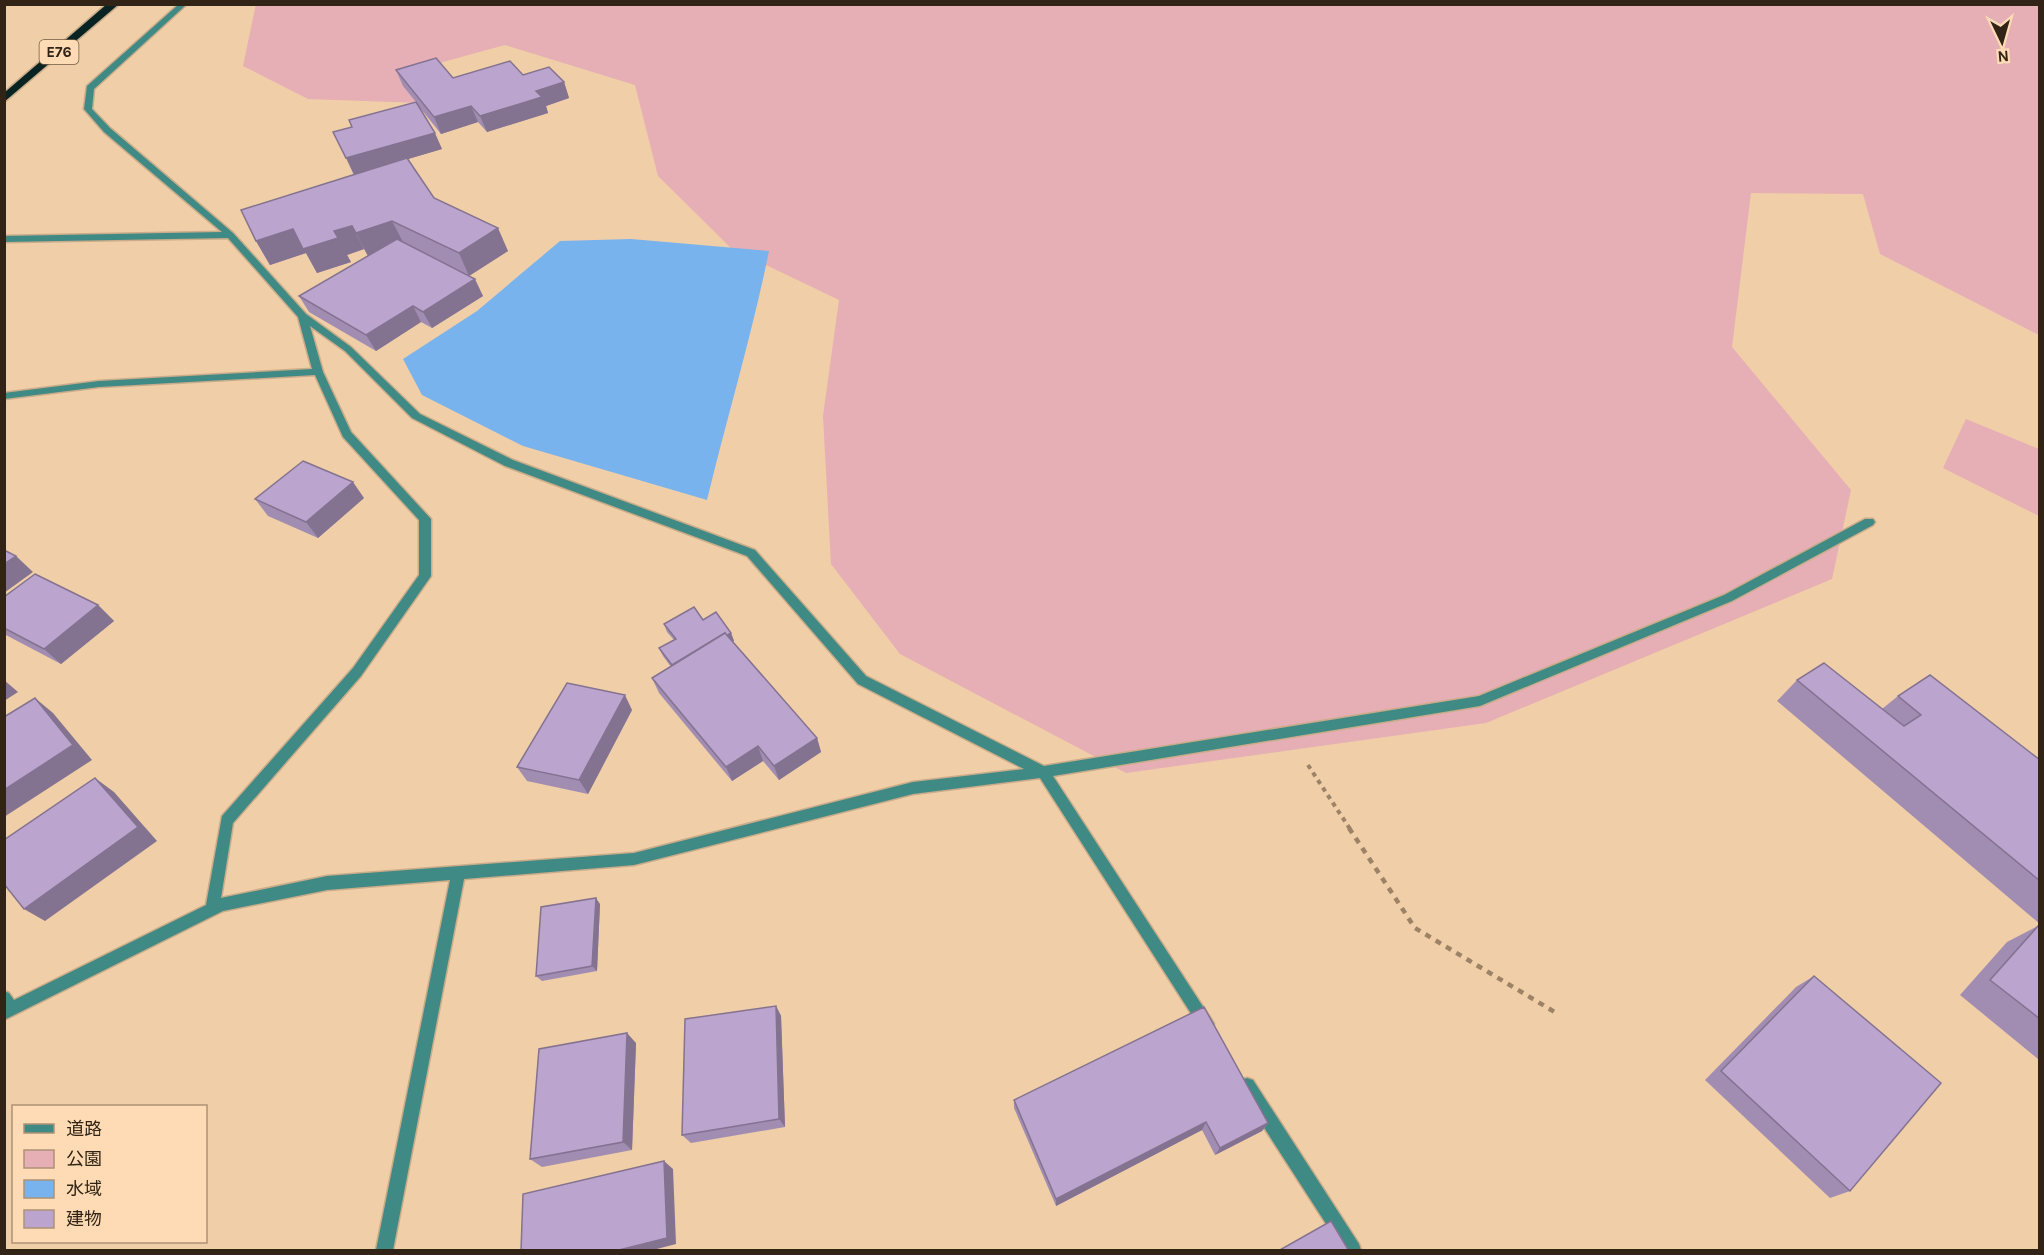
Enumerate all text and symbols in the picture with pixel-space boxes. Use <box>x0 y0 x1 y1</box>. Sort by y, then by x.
north arrow <box>1972 12 2032 72</box>
road number: E76 <box>40 40 78 64</box>
text: N <box>1997 46 2010 66</box>
legend <box>12 1105 207 1243</box>
text: 道路 <box>66 1118 102 1140</box>
text: 公園 <box>66 1148 102 1170</box>
text: 水域 <box>66 1178 102 1200</box>
text: 建物 <box>66 1208 102 1230</box>

